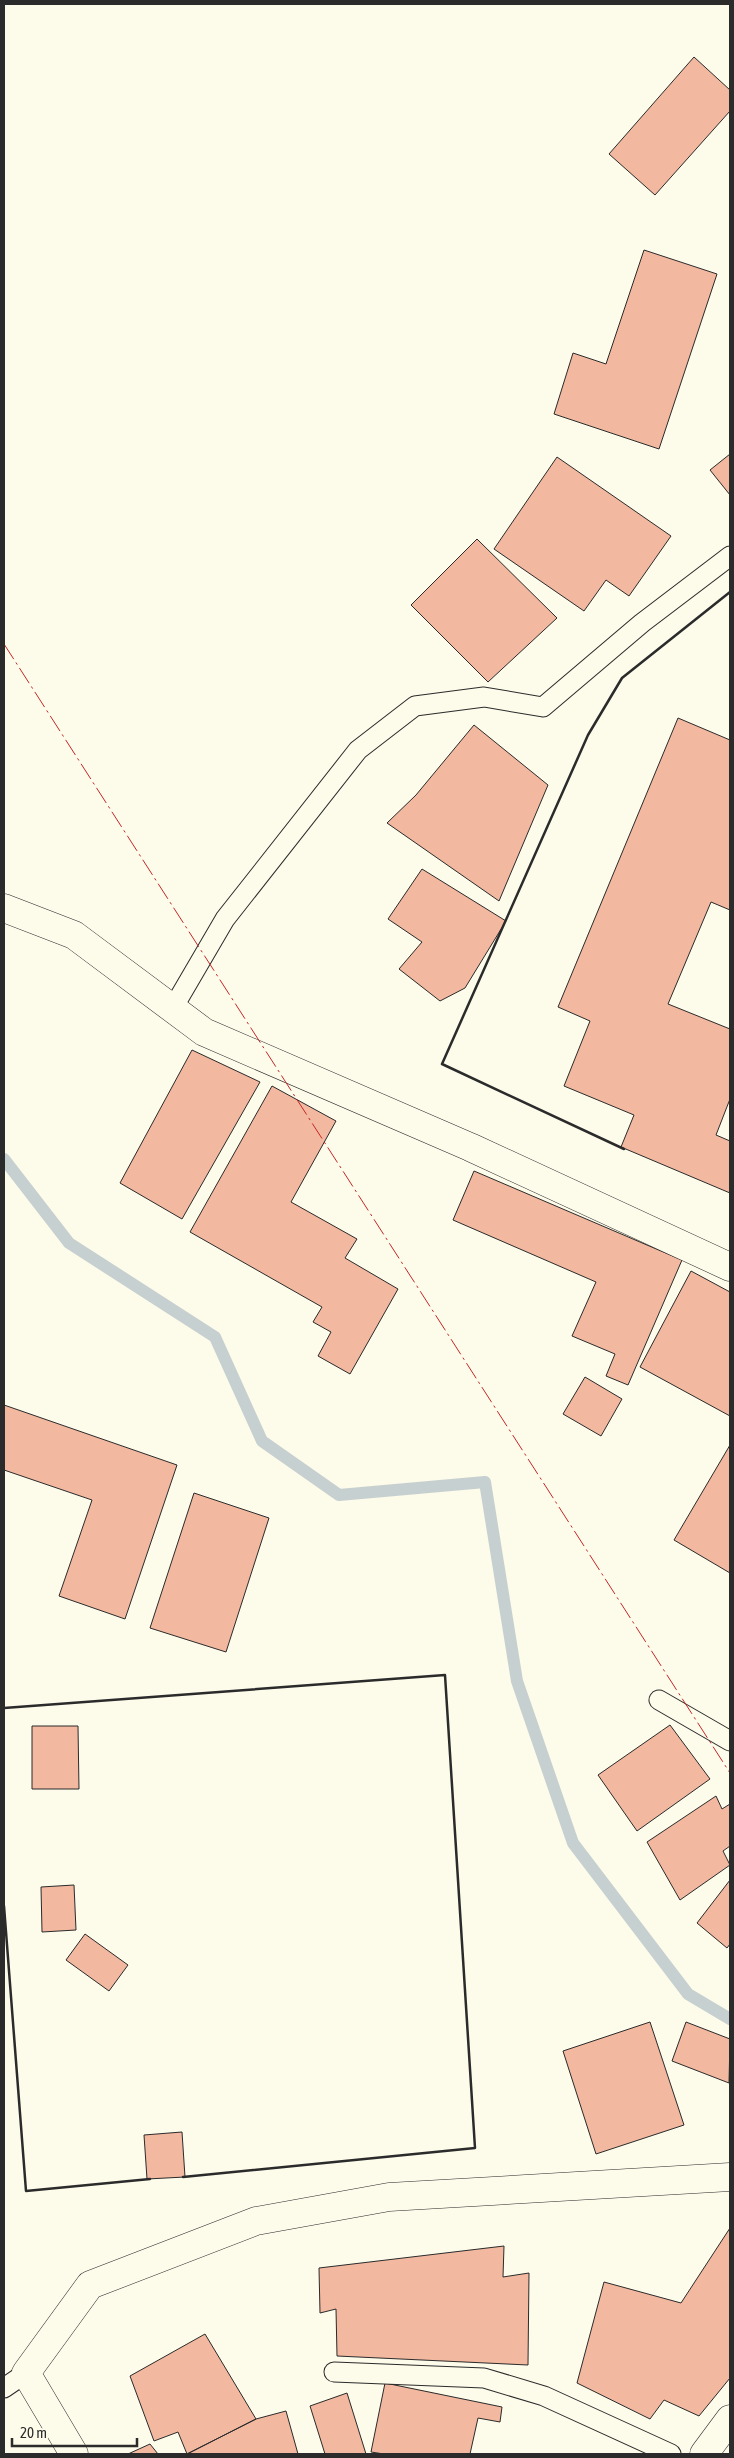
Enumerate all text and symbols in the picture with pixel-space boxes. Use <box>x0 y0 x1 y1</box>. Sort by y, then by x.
scale bar <box>12 2416 138 2448</box>
text: 20 m <box>20 2424 47 2441</box>

